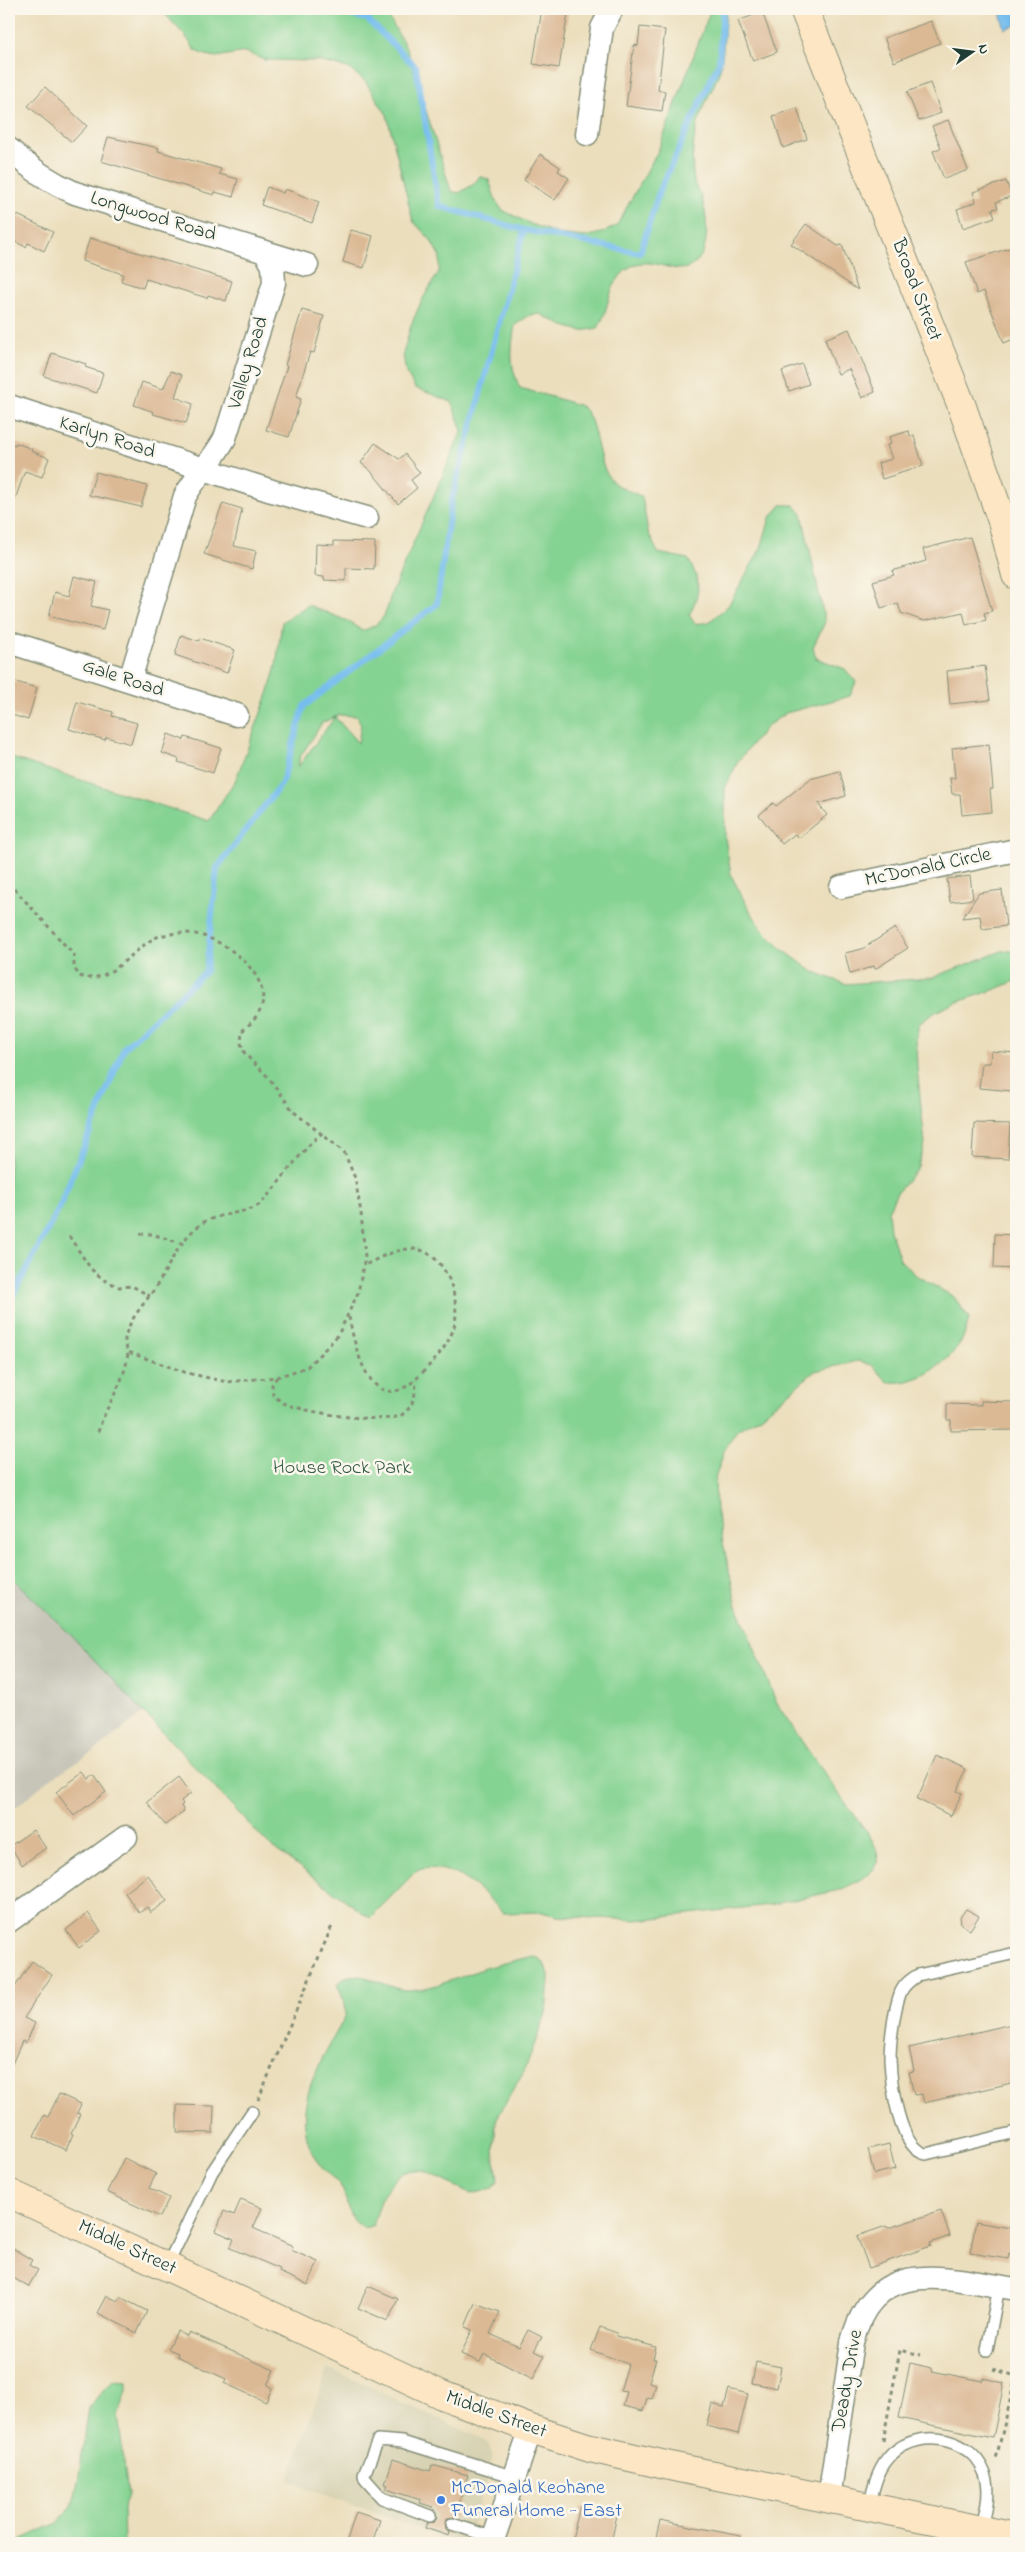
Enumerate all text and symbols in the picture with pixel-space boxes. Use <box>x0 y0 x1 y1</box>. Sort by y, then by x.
north arrow <box>948 28 998 78</box>
text: N <box>972 42 994 56</box>
street label: Longwood Road <box>86 184 219 251</box>
street label: Broad Street <box>883 234 949 346</box>
street label: Valley Road <box>221 313 277 414</box>
street label: Karlyn Road <box>55 409 159 467</box>
street label: Gale Road <box>78 652 168 706</box>
street label: McDonald Circle <box>862 840 994 896</box>
park label: House Rock Park <box>273 1454 411 1483</box>
street label: Middle Street <box>73 2212 181 2284</box>
street label: Deady Drive <box>825 2327 871 2435</box>
street label: Middle Street <box>441 2383 551 2447</box>
place label: McDonald Keohane Funeral Home - East <box>450 2474 622 2526</box>
marker: McDonald Keohane Funeral Home - East <box>435 2494 447 2506</box>

